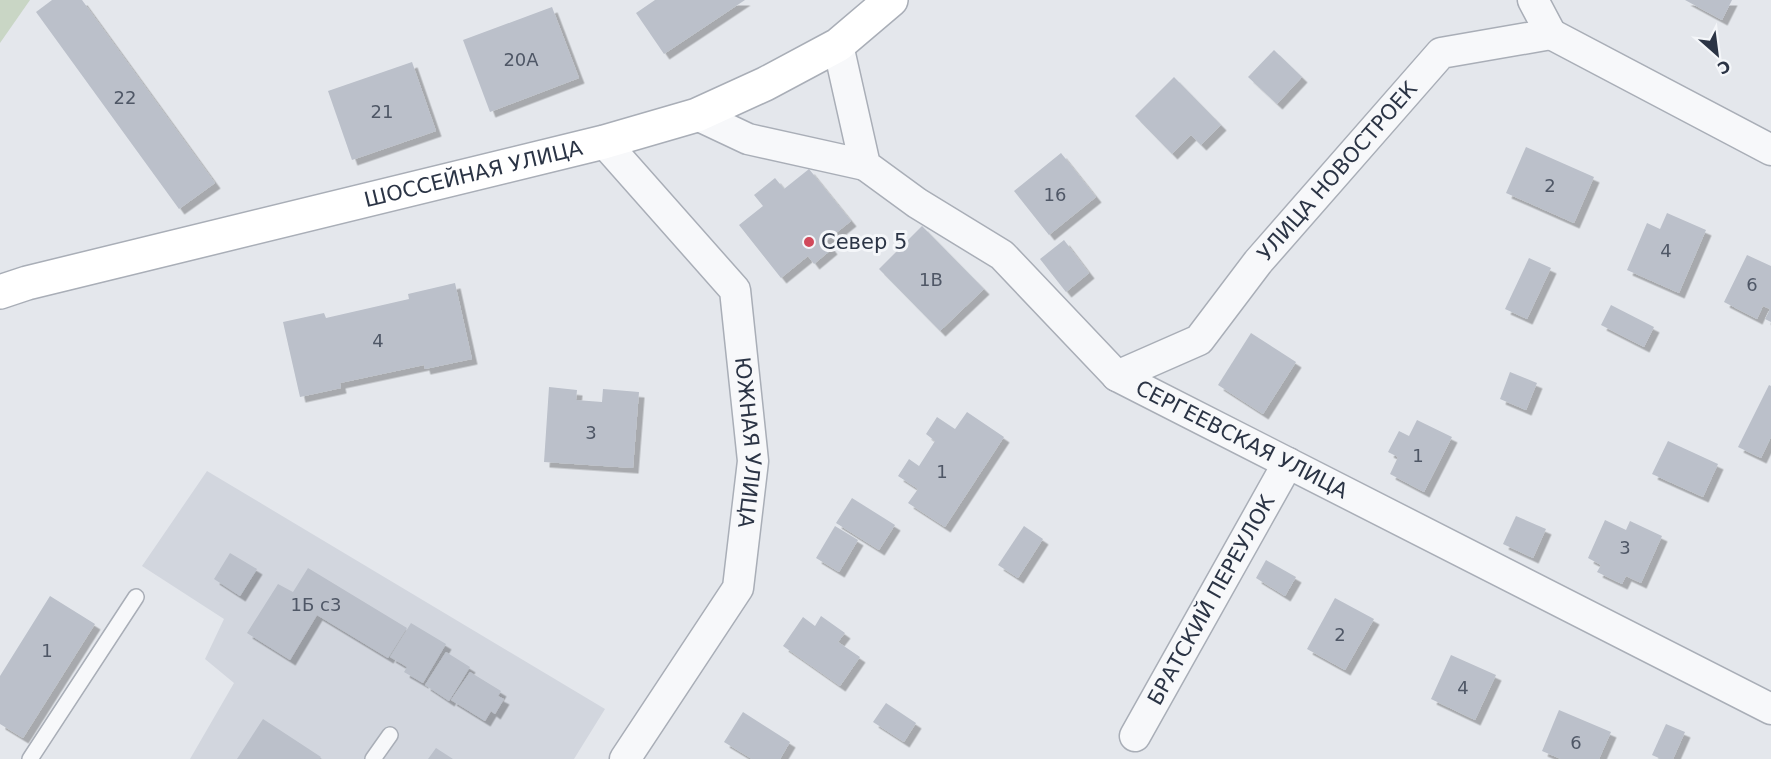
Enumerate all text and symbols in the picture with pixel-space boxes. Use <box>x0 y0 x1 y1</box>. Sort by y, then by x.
north arrow <box>1687 24 1747 84</box>
house number: 20А <box>503 49 539 70</box>
text: С <box>1714 56 1733 78</box>
street label: УЛИЦА НОВОСТРОЕК <box>1253 77 1422 266</box>
house number: 22 <box>114 87 136 108</box>
house number: 21 <box>371 101 393 122</box>
street label: ШОССЕЙНАЯ УЛИЦА <box>362 136 586 212</box>
house number: 2 <box>1544 175 1556 196</box>
house number: 16 <box>1044 184 1066 205</box>
place label: Север 5 <box>821 230 907 254</box>
marker: Север 5 <box>802 235 816 249</box>
house number: 4 <box>1660 240 1672 261</box>
house number: 1В <box>919 269 943 290</box>
house number: 6 <box>1746 274 1758 295</box>
house number: 4 <box>372 330 384 351</box>
street label: ЮЖНАЯ УЛИЦА <box>730 356 765 530</box>
street label: СЕРГЕЕВСКАЯ УЛИЦА <box>1132 376 1352 504</box>
house number: 3 <box>585 422 597 443</box>
house number: 1 <box>1412 445 1424 466</box>
house number: 1 <box>936 461 948 482</box>
street label: БРАТСКИЙ ПЕРЕУЛОК <box>1143 491 1280 709</box>
house number: 3 <box>1619 537 1631 558</box>
house number: 1Б с3 <box>291 594 341 615</box>
house number: 2 <box>1334 624 1346 645</box>
house number: 1 <box>41 640 53 661</box>
house number: 4 <box>1457 677 1469 698</box>
house number: 6 <box>1570 732 1582 753</box>

